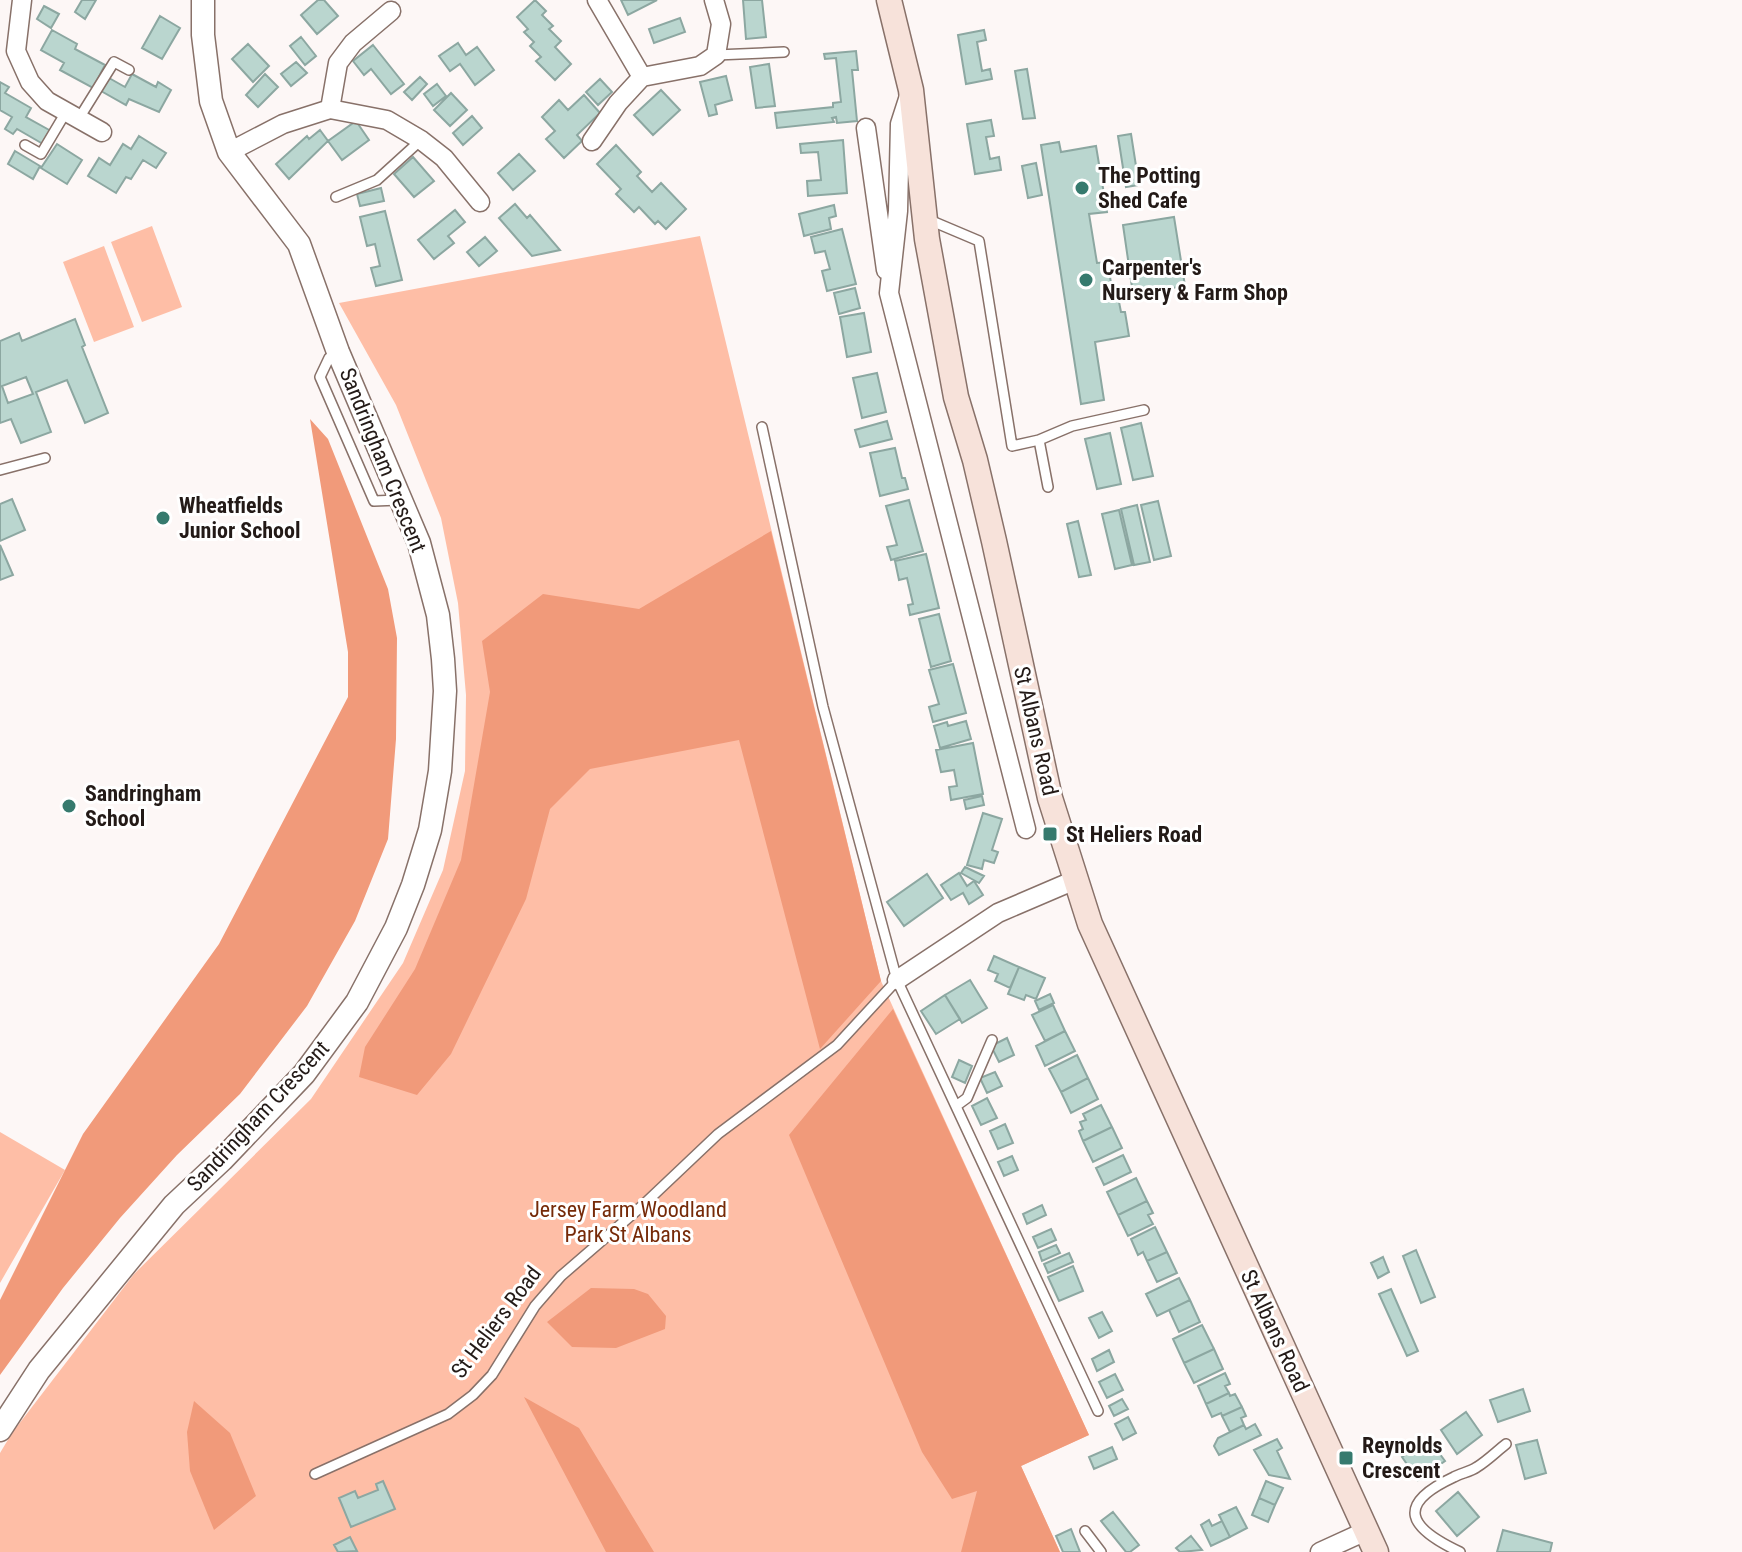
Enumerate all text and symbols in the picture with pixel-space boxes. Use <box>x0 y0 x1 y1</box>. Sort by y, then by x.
place label: The Potting Shed Cafe <box>1098 163 1201 213</box>
marker: The Potting Shed Cafe <box>1073 179 1091 197</box>
place label: Carpenter's Nursery & Farm Shop <box>1102 255 1288 305</box>
marker: Carpenter's Nursery & Farm Shop <box>1077 271 1095 289</box>
street label: Sandringham Crescent <box>335 364 431 556</box>
place label: Wheatfields Junior School <box>179 493 301 543</box>
marker: Wheatfields Junior School <box>154 509 172 527</box>
street label: St Albans Road <box>1009 664 1063 798</box>
place label: Sandringham School <box>85 781 201 831</box>
marker: Sandringham School <box>60 797 78 815</box>
place label: St Heliers Road <box>1066 822 1202 847</box>
marker: St Heliers Road <box>1041 825 1059 843</box>
street label: Sandringham Crescent <box>182 1036 334 1196</box>
park label: Jersey Farm Woodland Park St Albans <box>529 1197 727 1247</box>
street label: St Heliers Road <box>446 1261 546 1383</box>
street label: St Albans Road <box>1236 1266 1314 1396</box>
place label: Reynolds Crescent <box>1362 1433 1443 1483</box>
marker: Reynolds Crescent <box>1337 1449 1355 1467</box>

